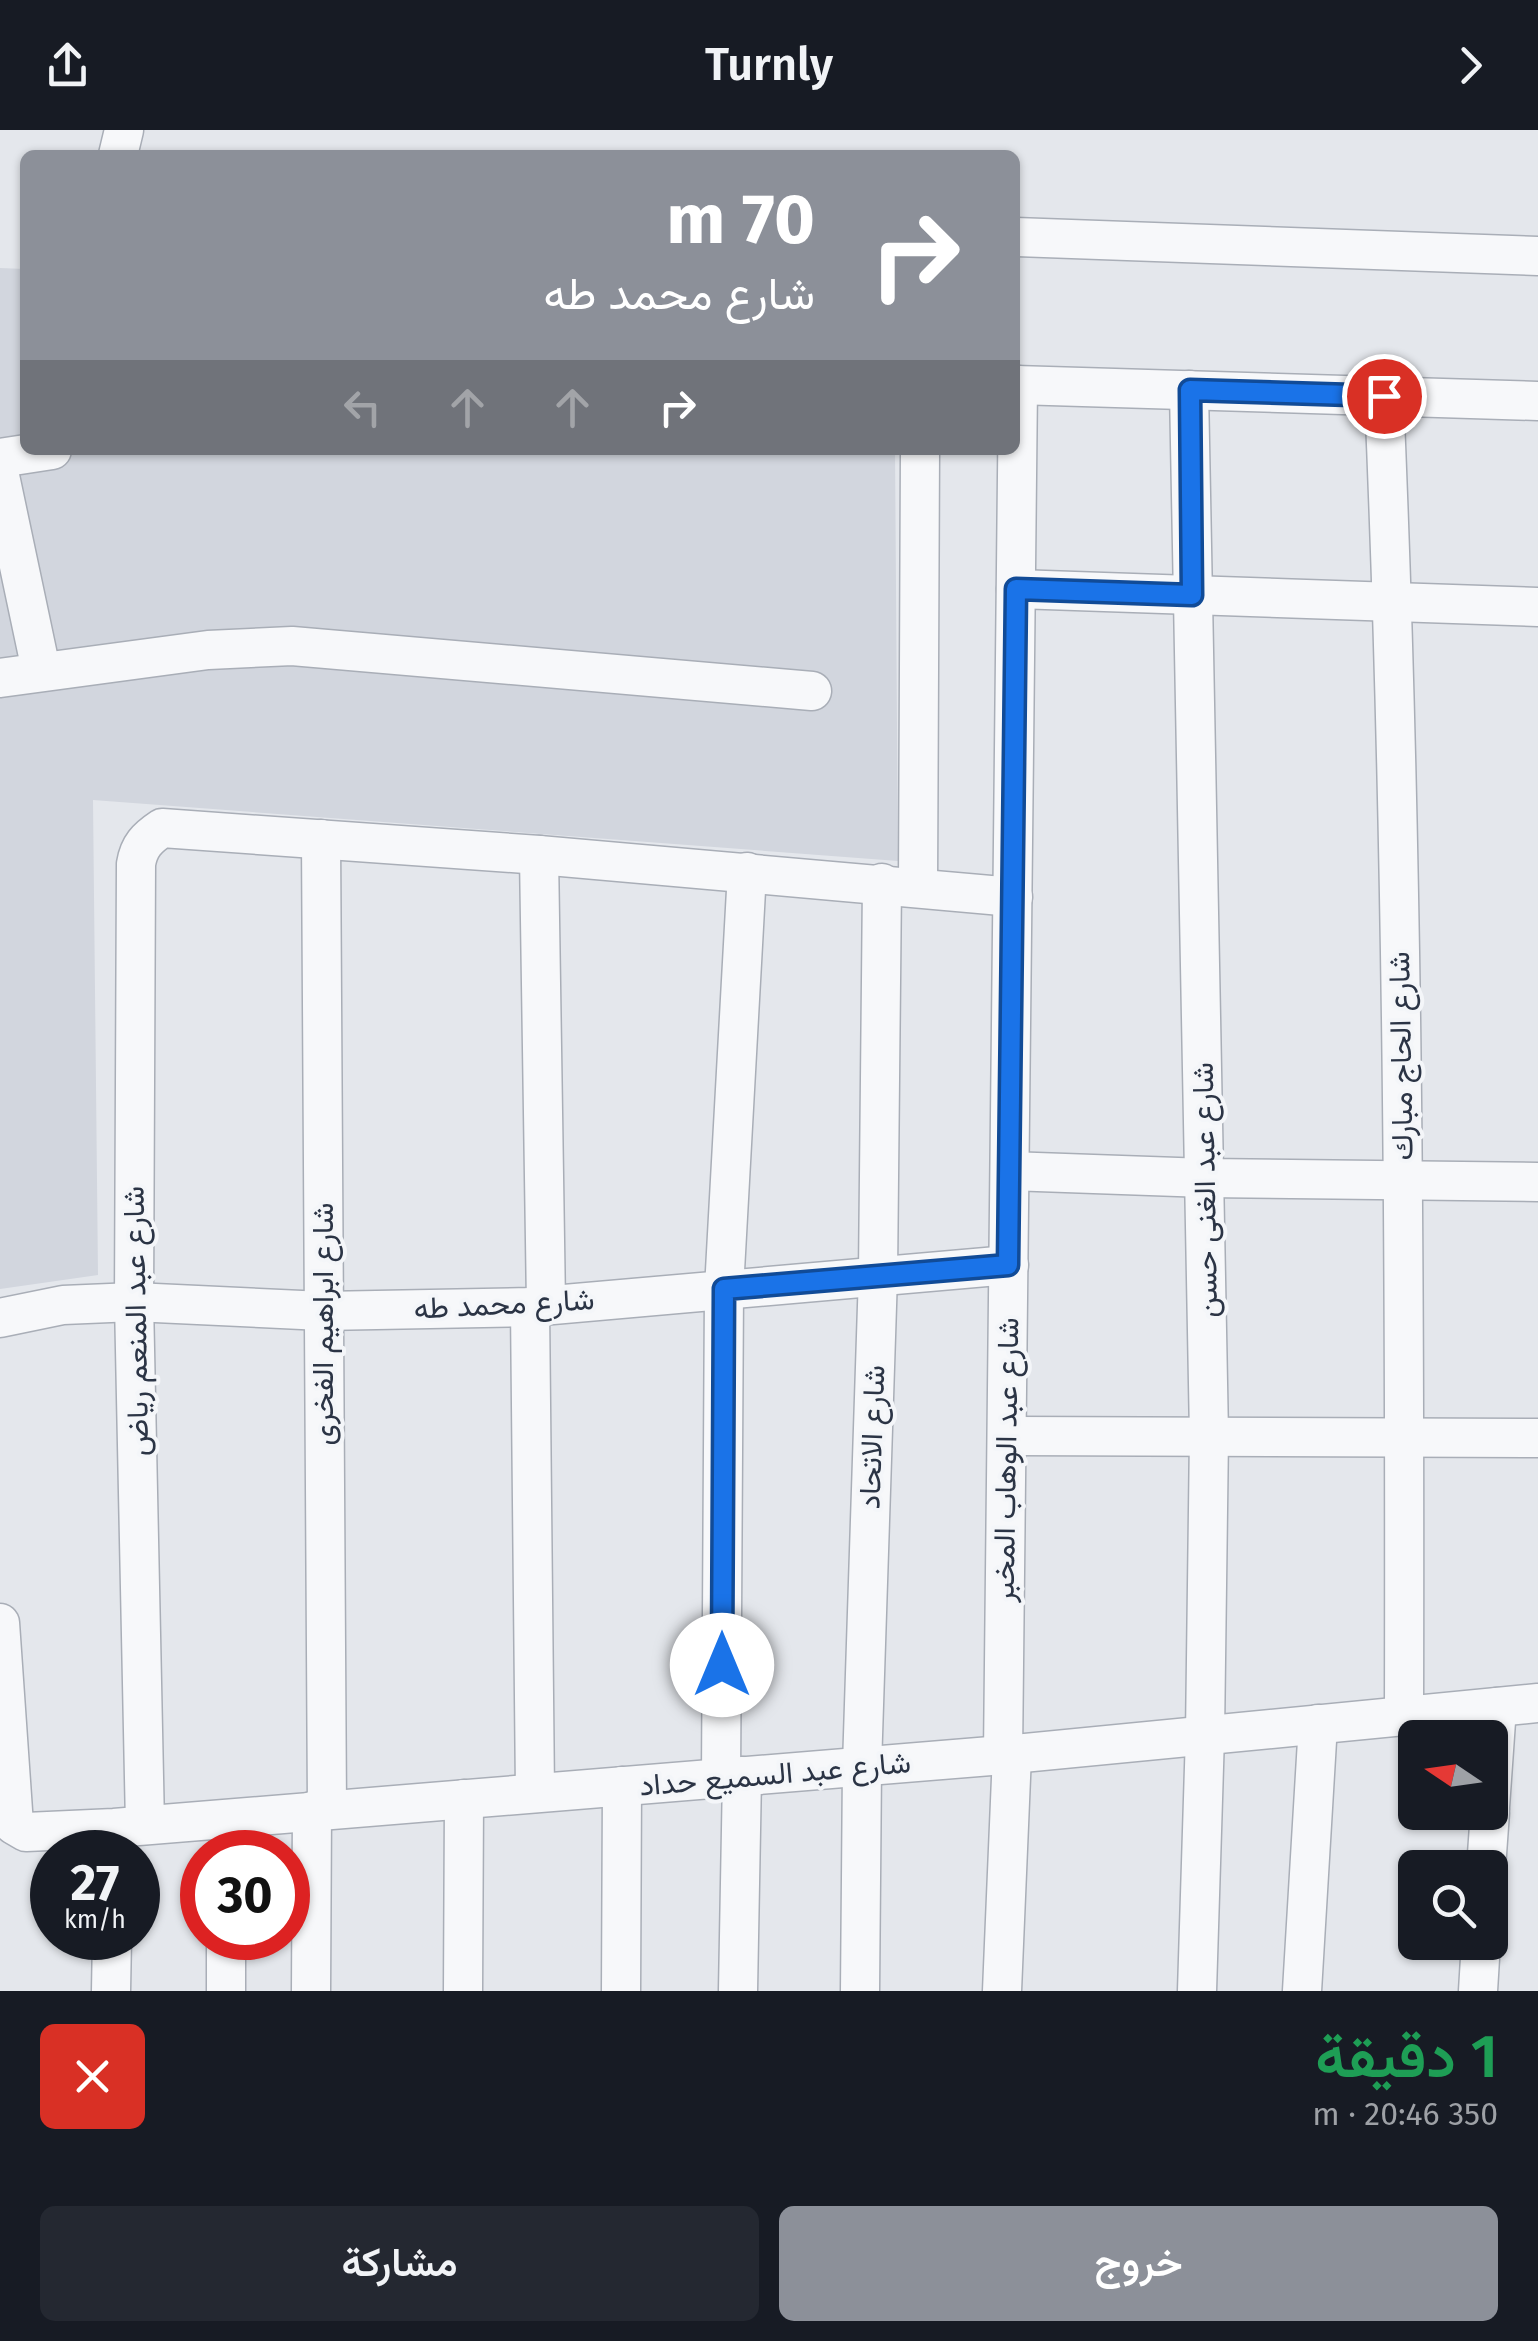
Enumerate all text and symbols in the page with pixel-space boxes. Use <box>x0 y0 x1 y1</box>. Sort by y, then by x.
icon: share <box>40 38 95 93</box>
text: Turnly <box>705 38 833 92</box>
icon: forward <box>1443 38 1498 93</box>
text: 70 m <box>666 178 815 262</box>
icon: right <box>850 190 980 320</box>
text: شارع محمد طه <box>544 267 815 321</box>
pin <box>1342 354 1427 439</box>
icon: arrive <box>1357 369 1412 424</box>
icon: left <box>335 380 390 435</box>
icon: ahead <box>440 380 495 435</box>
icon: ahead <box>545 380 600 435</box>
icon: right <box>650 380 705 435</box>
street label: شارع الحاج مبارك <box>1381 951 1423 1161</box>
street label: شارع عبد الغنى حسن <box>1185 1062 1227 1318</box>
street label: شارع عبد المنعم رياض <box>116 1186 158 1456</box>
street label: شارع ابراهيم الفخرى <box>305 1202 343 1446</box>
street label: شارع محمد طه <box>413 1281 595 1329</box>
street label: شارع عبد الوهاب المخبر <box>985 1317 1028 1604</box>
street label: شارع الاتحاد <box>851 1364 895 1510</box>
position arrow <box>670 1613 774 1717</box>
north arrow <box>1398 1720 1508 1830</box>
map controls <box>1398 1720 1508 1960</box>
street label: شارع عبد السميع حداد <box>638 1744 912 1806</box>
speed limit sign: 30 <box>180 1830 310 1960</box>
button: search <box>1398 1850 1508 1960</box>
text: 27 <box>71 1853 119 1913</box>
text: km/h <box>64 1905 126 1935</box>
text: 1 دقيقة <box>1315 2021 1498 2093</box>
button: close <box>40 2024 145 2129</box>
text: 350 m · 20:46 <box>1312 2095 1498 2133</box>
button: مشاركة <box>40 2206 759 2321</box>
button: خروج <box>779 2206 1498 2321</box>

